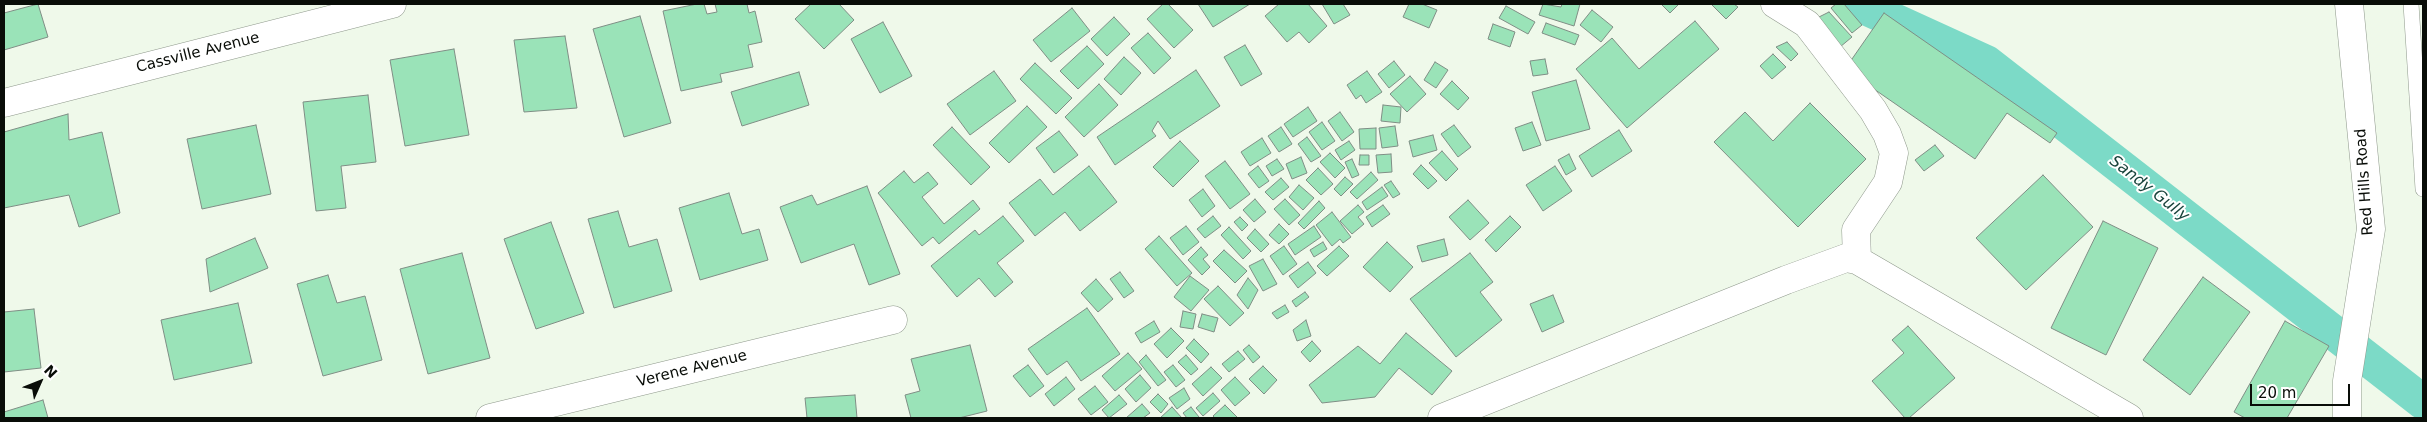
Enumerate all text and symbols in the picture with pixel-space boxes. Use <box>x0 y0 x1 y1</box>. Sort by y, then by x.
street label: Cassville Avenue <box>134 29 262 77</box>
street label: Red Hills Road <box>2352 128 2378 236</box>
water label: Sandy Gully <box>2105 152 2193 226</box>
street label: Verene Avenue <box>635 347 749 391</box>
north arrow <box>15 357 65 407</box>
text: N <box>41 362 61 381</box>
scale bar <box>2252 374 2352 406</box>
text: 20 m <box>2258 384 2296 402</box>

